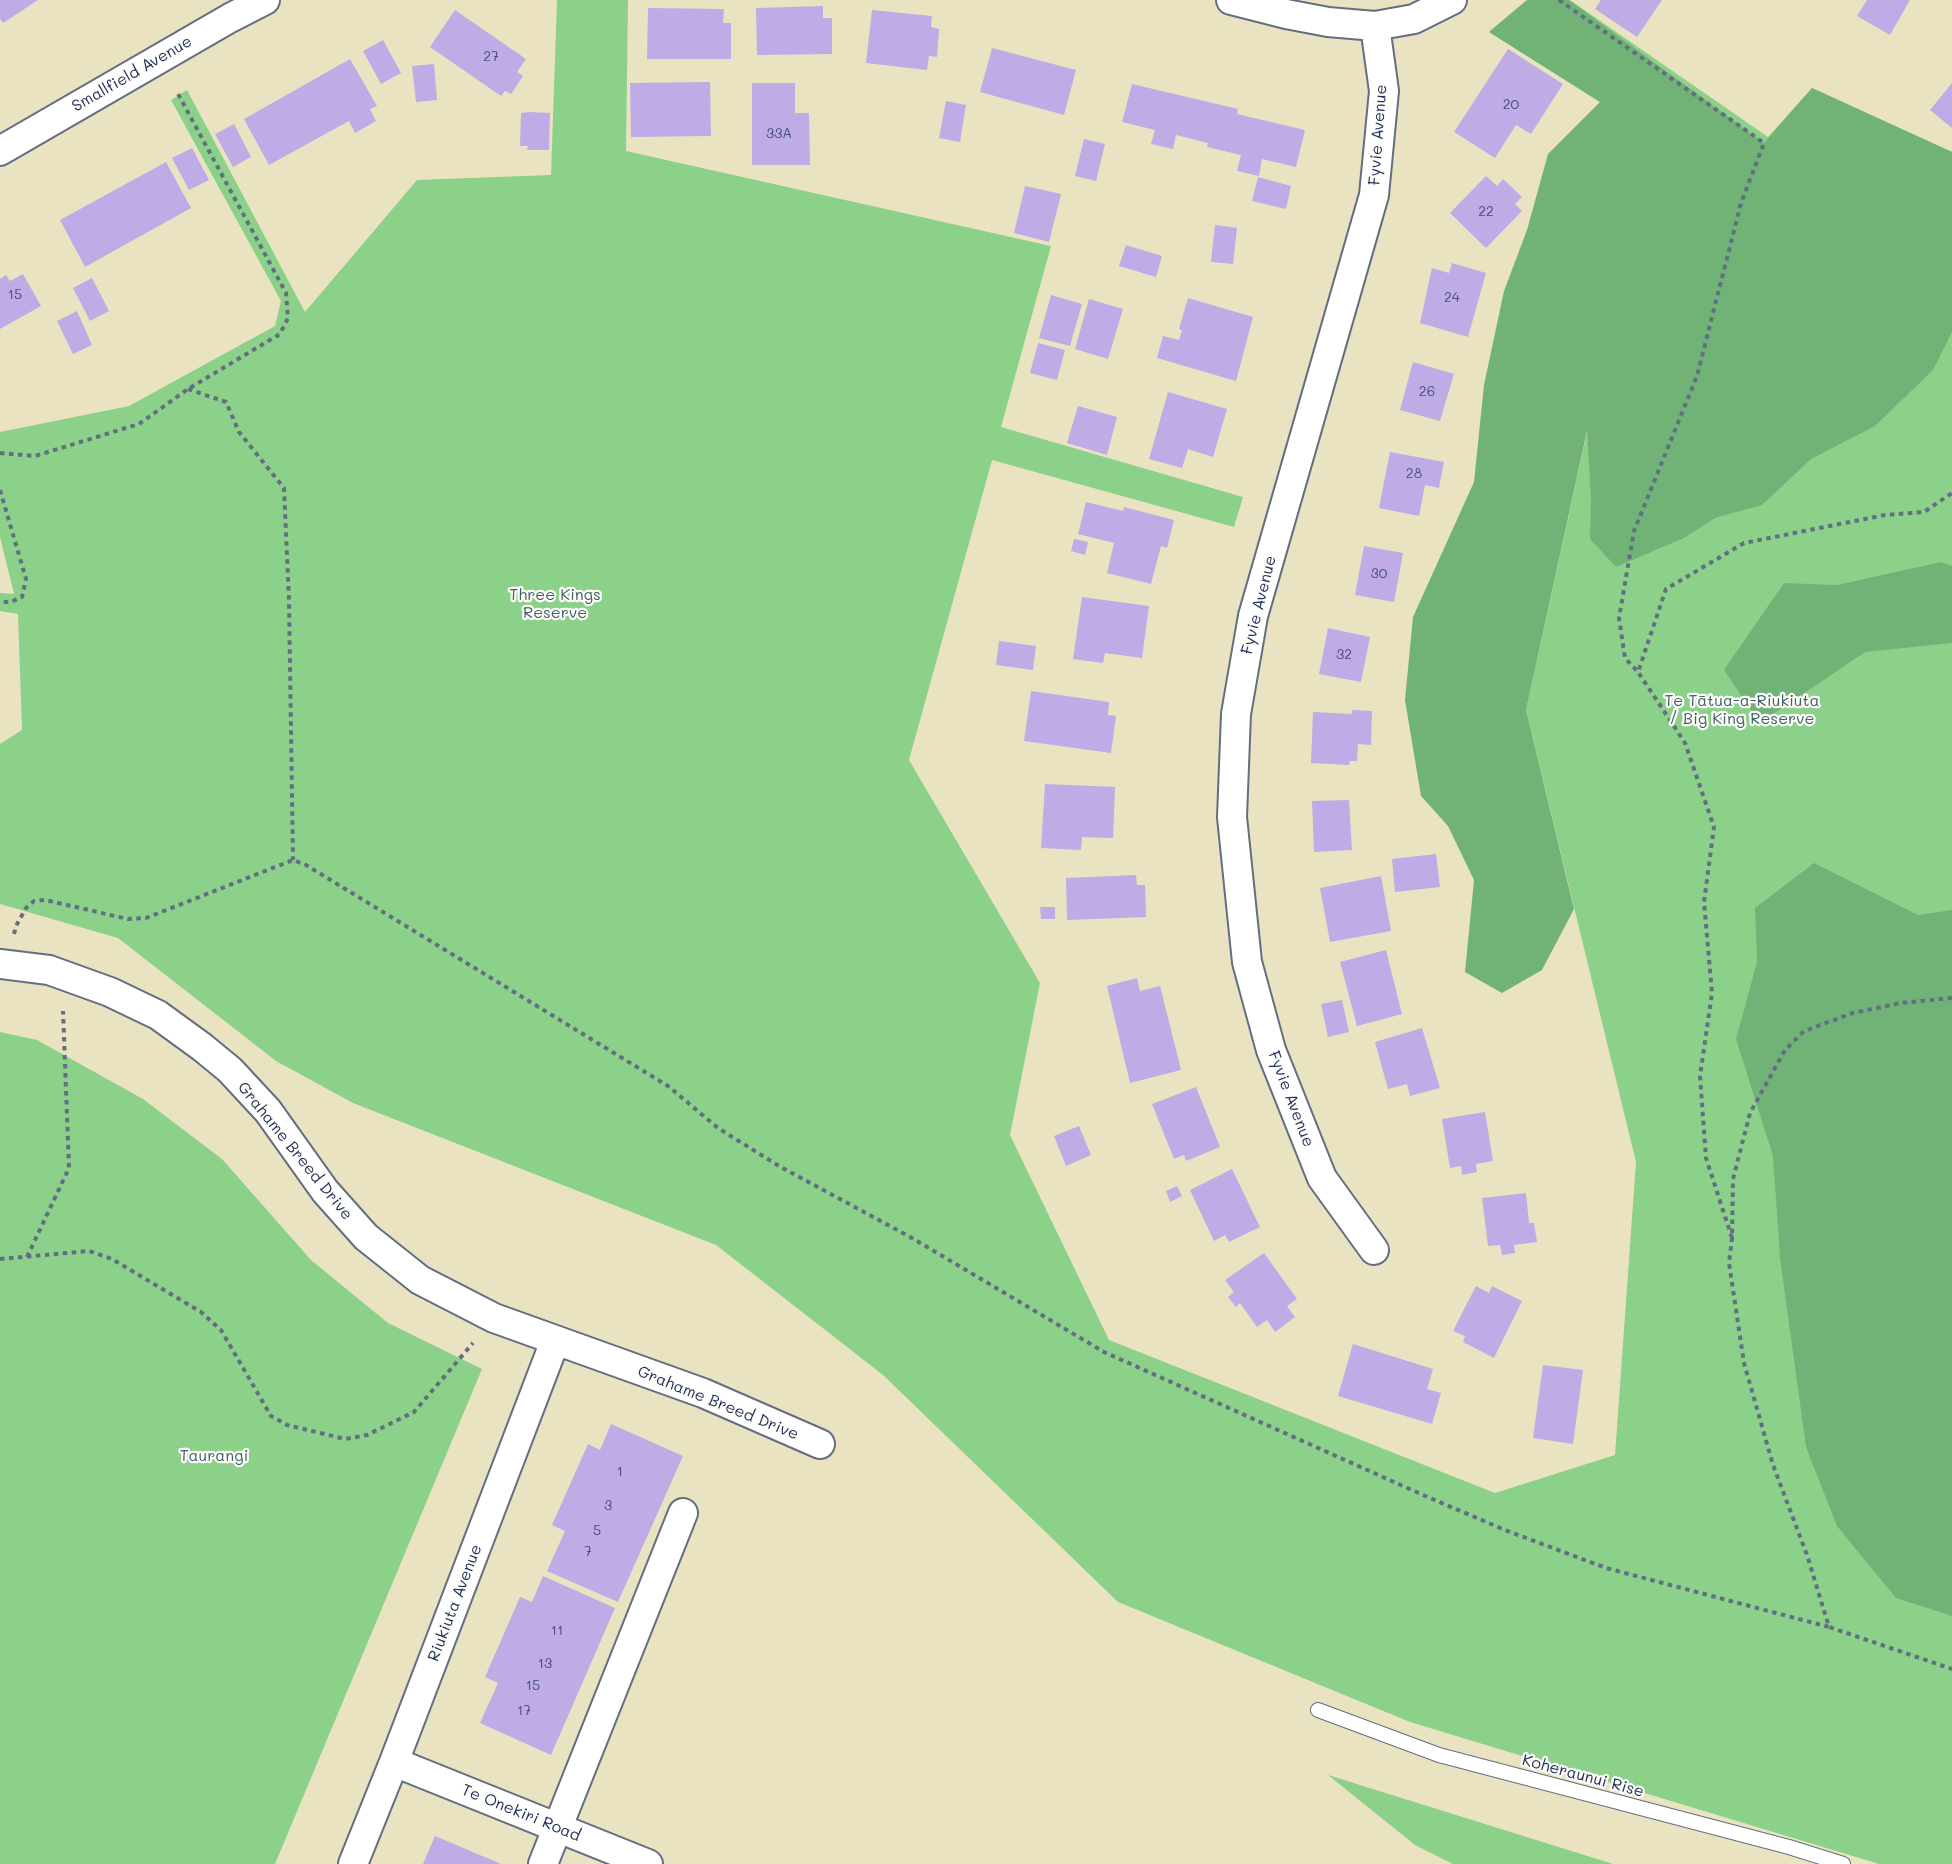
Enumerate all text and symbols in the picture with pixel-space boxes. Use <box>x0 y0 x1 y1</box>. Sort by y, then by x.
street label: Smallfield Avenue <box>69 32 195 116</box>
house number: 27 <box>483 49 499 65</box>
street label: Fyvie Avenue <box>1365 84 1391 186</box>
house number: 20 <box>1503 97 1519 113</box>
house number: 33A <box>766 126 792 142</box>
house number: 22 <box>1478 204 1494 220</box>
house number: 15 <box>8 287 22 303</box>
house number: 24 <box>1444 290 1460 306</box>
house number: 26 <box>1419 384 1435 400</box>
house number: 28 <box>1406 466 1422 482</box>
street label: Fyvie Avenue <box>1237 554 1281 656</box>
house number: 30 <box>1371 566 1387 582</box>
park label: Three Kings Reserve <box>509 585 601 623</box>
house number: 32 <box>1336 647 1352 663</box>
park label: Te Tātua-a-Riukiuta / Big King Reserve <box>1664 691 1820 729</box>
street label: Fyvie Avenue <box>1264 1048 1318 1150</box>
street label: Grahame Breed Drive <box>233 1078 357 1224</box>
street label: Grahame Breed Drive <box>635 1362 801 1444</box>
park label: Taurangi <box>180 1446 248 1466</box>
house number: 1 <box>617 1464 623 1480</box>
house number: 3 <box>604 1498 612 1514</box>
house number: 5 <box>593 1523 601 1539</box>
street label: Riukiuta Avenue <box>424 1542 486 1664</box>
house number: 7 <box>584 1544 592 1560</box>
house number: 11 <box>551 1623 563 1639</box>
house number: 13 <box>538 1656 552 1672</box>
house number: 15 <box>526 1678 540 1694</box>
house number: 17 <box>517 1703 531 1719</box>
street label: Koheraunui Rise <box>1520 1751 1646 1801</box>
street label: Te Onekiri Road <box>459 1780 583 1846</box>

